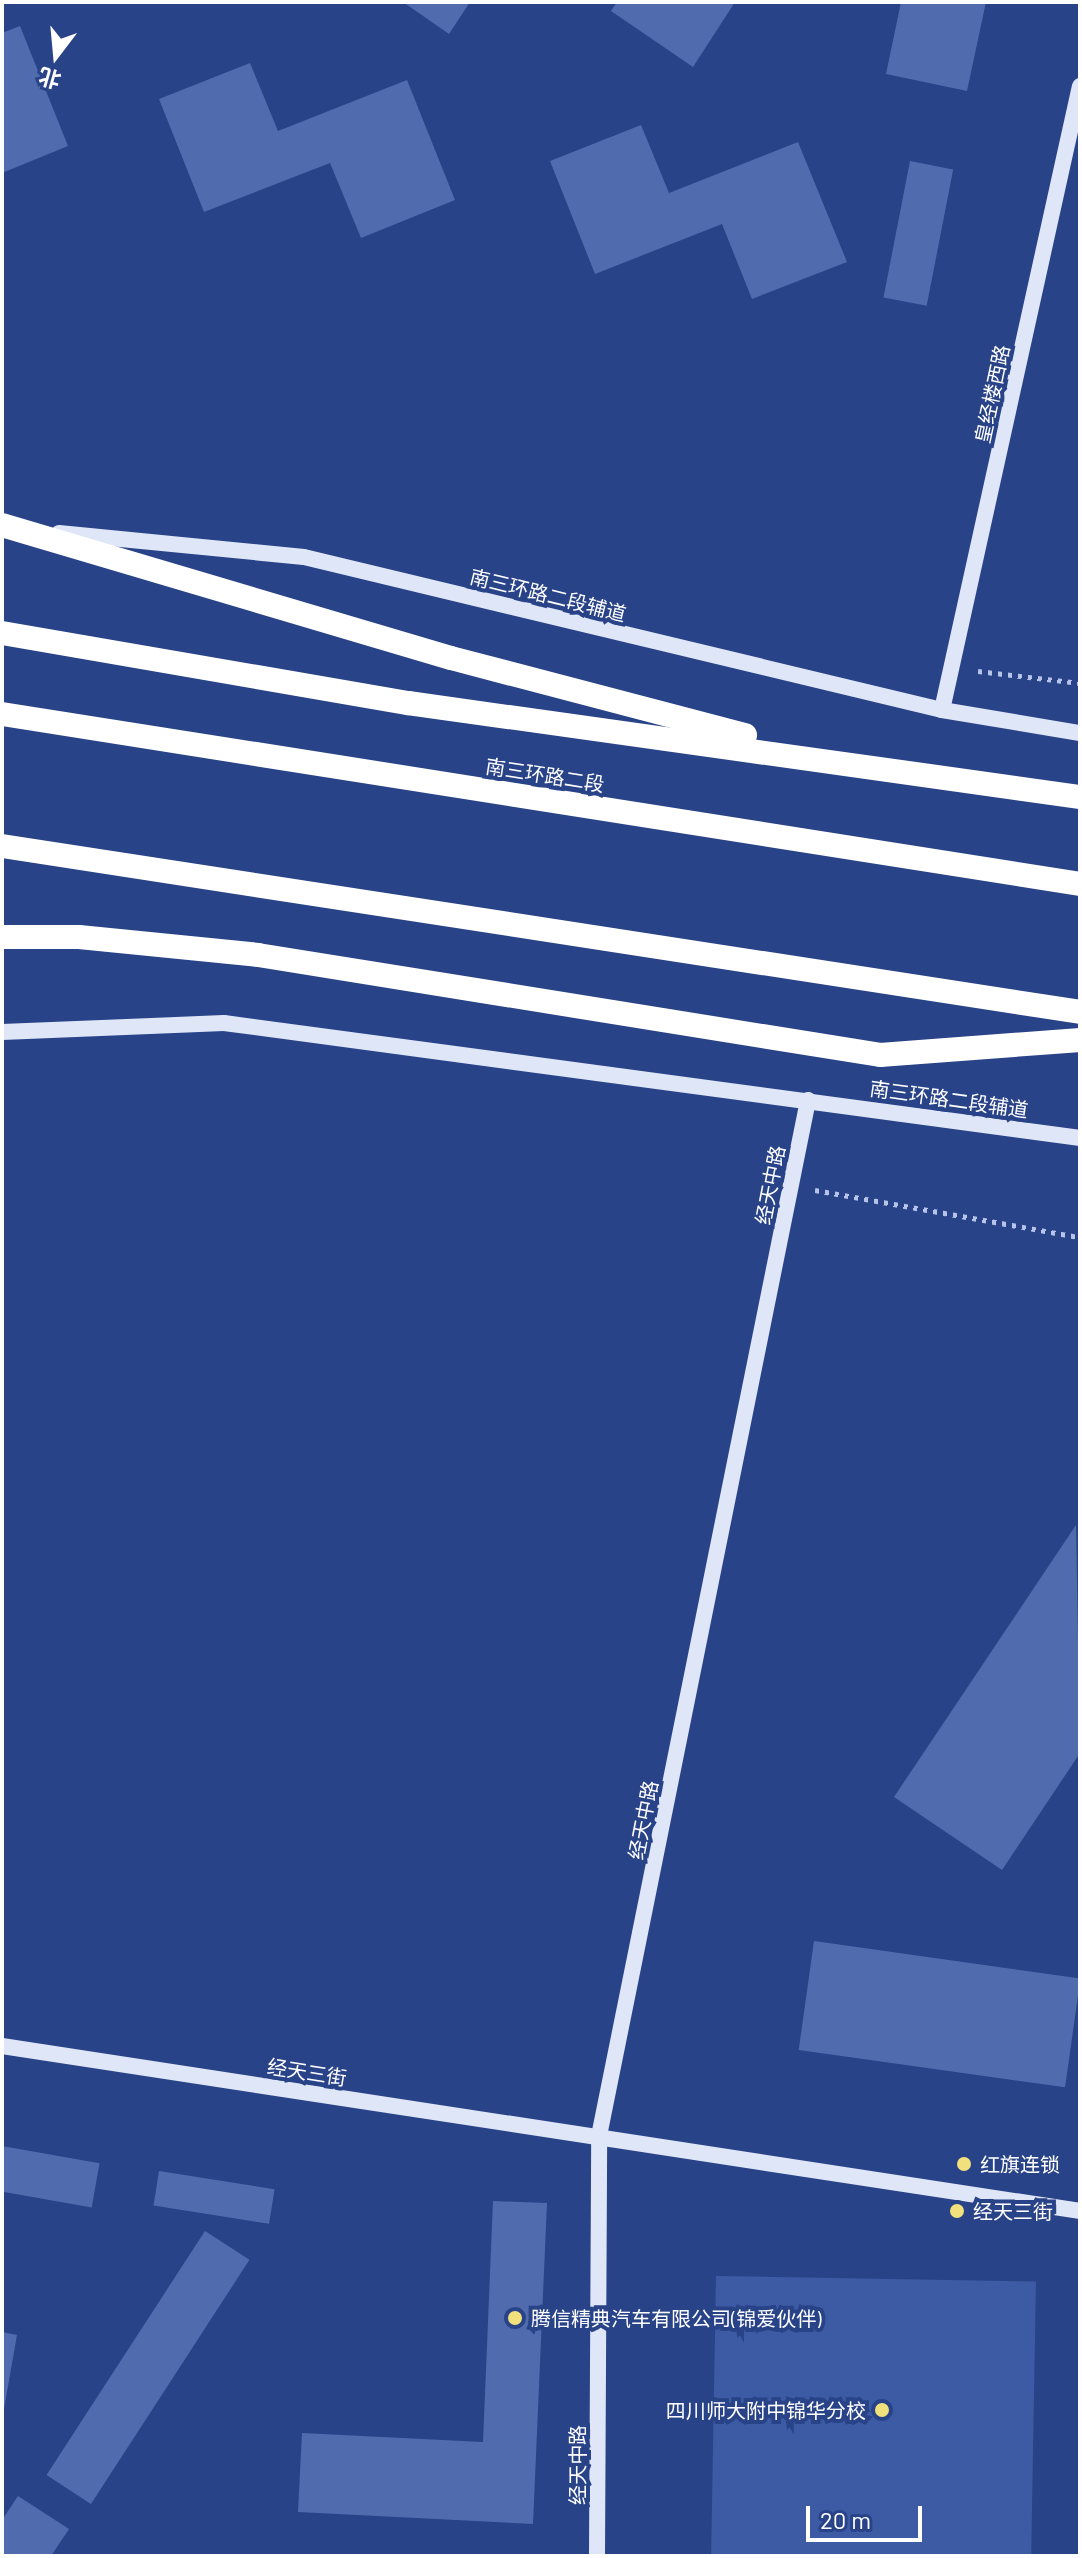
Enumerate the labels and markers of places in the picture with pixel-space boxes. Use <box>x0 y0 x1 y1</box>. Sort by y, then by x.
place label: 红旗连锁 <box>980 2152 1060 2176</box>
marker: 红旗连锁 <box>955 2155 973 2173</box>
place label: 经天三街 <box>973 2199 1053 2223</box>
marker: 经天三街 <box>948 2202 966 2220</box>
place label: 腾信精典汽车有限公司(锦爱伙伴) <box>531 2306 821 2330</box>
marker: 腾信精典汽车有限公司(锦爱伙伴) <box>506 2309 524 2327</box>
place label: 四川师大附中锦华分校 <box>666 2398 866 2422</box>
marker: 四川师大附中锦华分校 <box>873 2401 891 2419</box>

